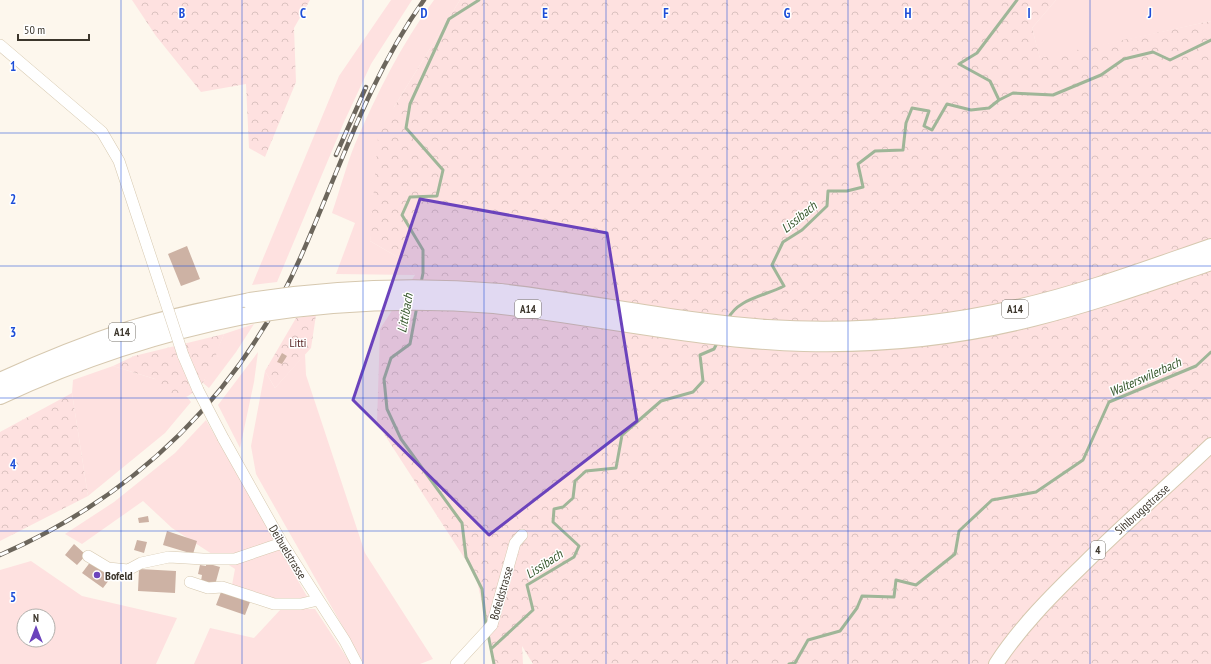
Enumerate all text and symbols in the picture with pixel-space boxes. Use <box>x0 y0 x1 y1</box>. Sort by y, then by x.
text: B <box>179 5 185 22</box>
text: C <box>300 5 306 22</box>
text: D <box>421 5 428 22</box>
text: E <box>542 5 548 22</box>
text: F <box>663 5 669 22</box>
text: G <box>784 5 791 22</box>
text: H <box>905 5 912 22</box>
text: I <box>1027 5 1031 22</box>
text: J <box>1147 5 1152 22</box>
scale bar <box>18 16 89 42</box>
text: 50 m <box>24 22 45 37</box>
text: 1 <box>10 58 16 75</box>
text: 2 <box>10 191 16 208</box>
water label: Lissibach <box>778 197 821 237</box>
water label: Littibach <box>393 291 417 334</box>
road number: A14 <box>515 300 541 318</box>
road number: A14 <box>1002 300 1028 318</box>
road number: A14 <box>109 323 135 341</box>
text: 3 <box>10 324 16 341</box>
park label: Litti <box>290 335 306 350</box>
water label: Walterswilerbach <box>1106 353 1185 400</box>
text: 4 <box>10 456 17 473</box>
street label: Sihlbruggstrasse <box>1112 481 1172 537</box>
street label: Deibuelstrasse <box>266 522 310 582</box>
road number: 4 <box>1091 541 1105 559</box>
water label: Lissibach <box>522 545 567 582</box>
street label: Bofeldstrasse <box>486 564 516 622</box>
place label: Bofeld <box>105 568 133 583</box>
marker: Bofeld <box>92 570 102 580</box>
text: 5 <box>10 589 16 606</box>
north arrow <box>16 608 56 648</box>
text: N <box>33 611 39 625</box>

